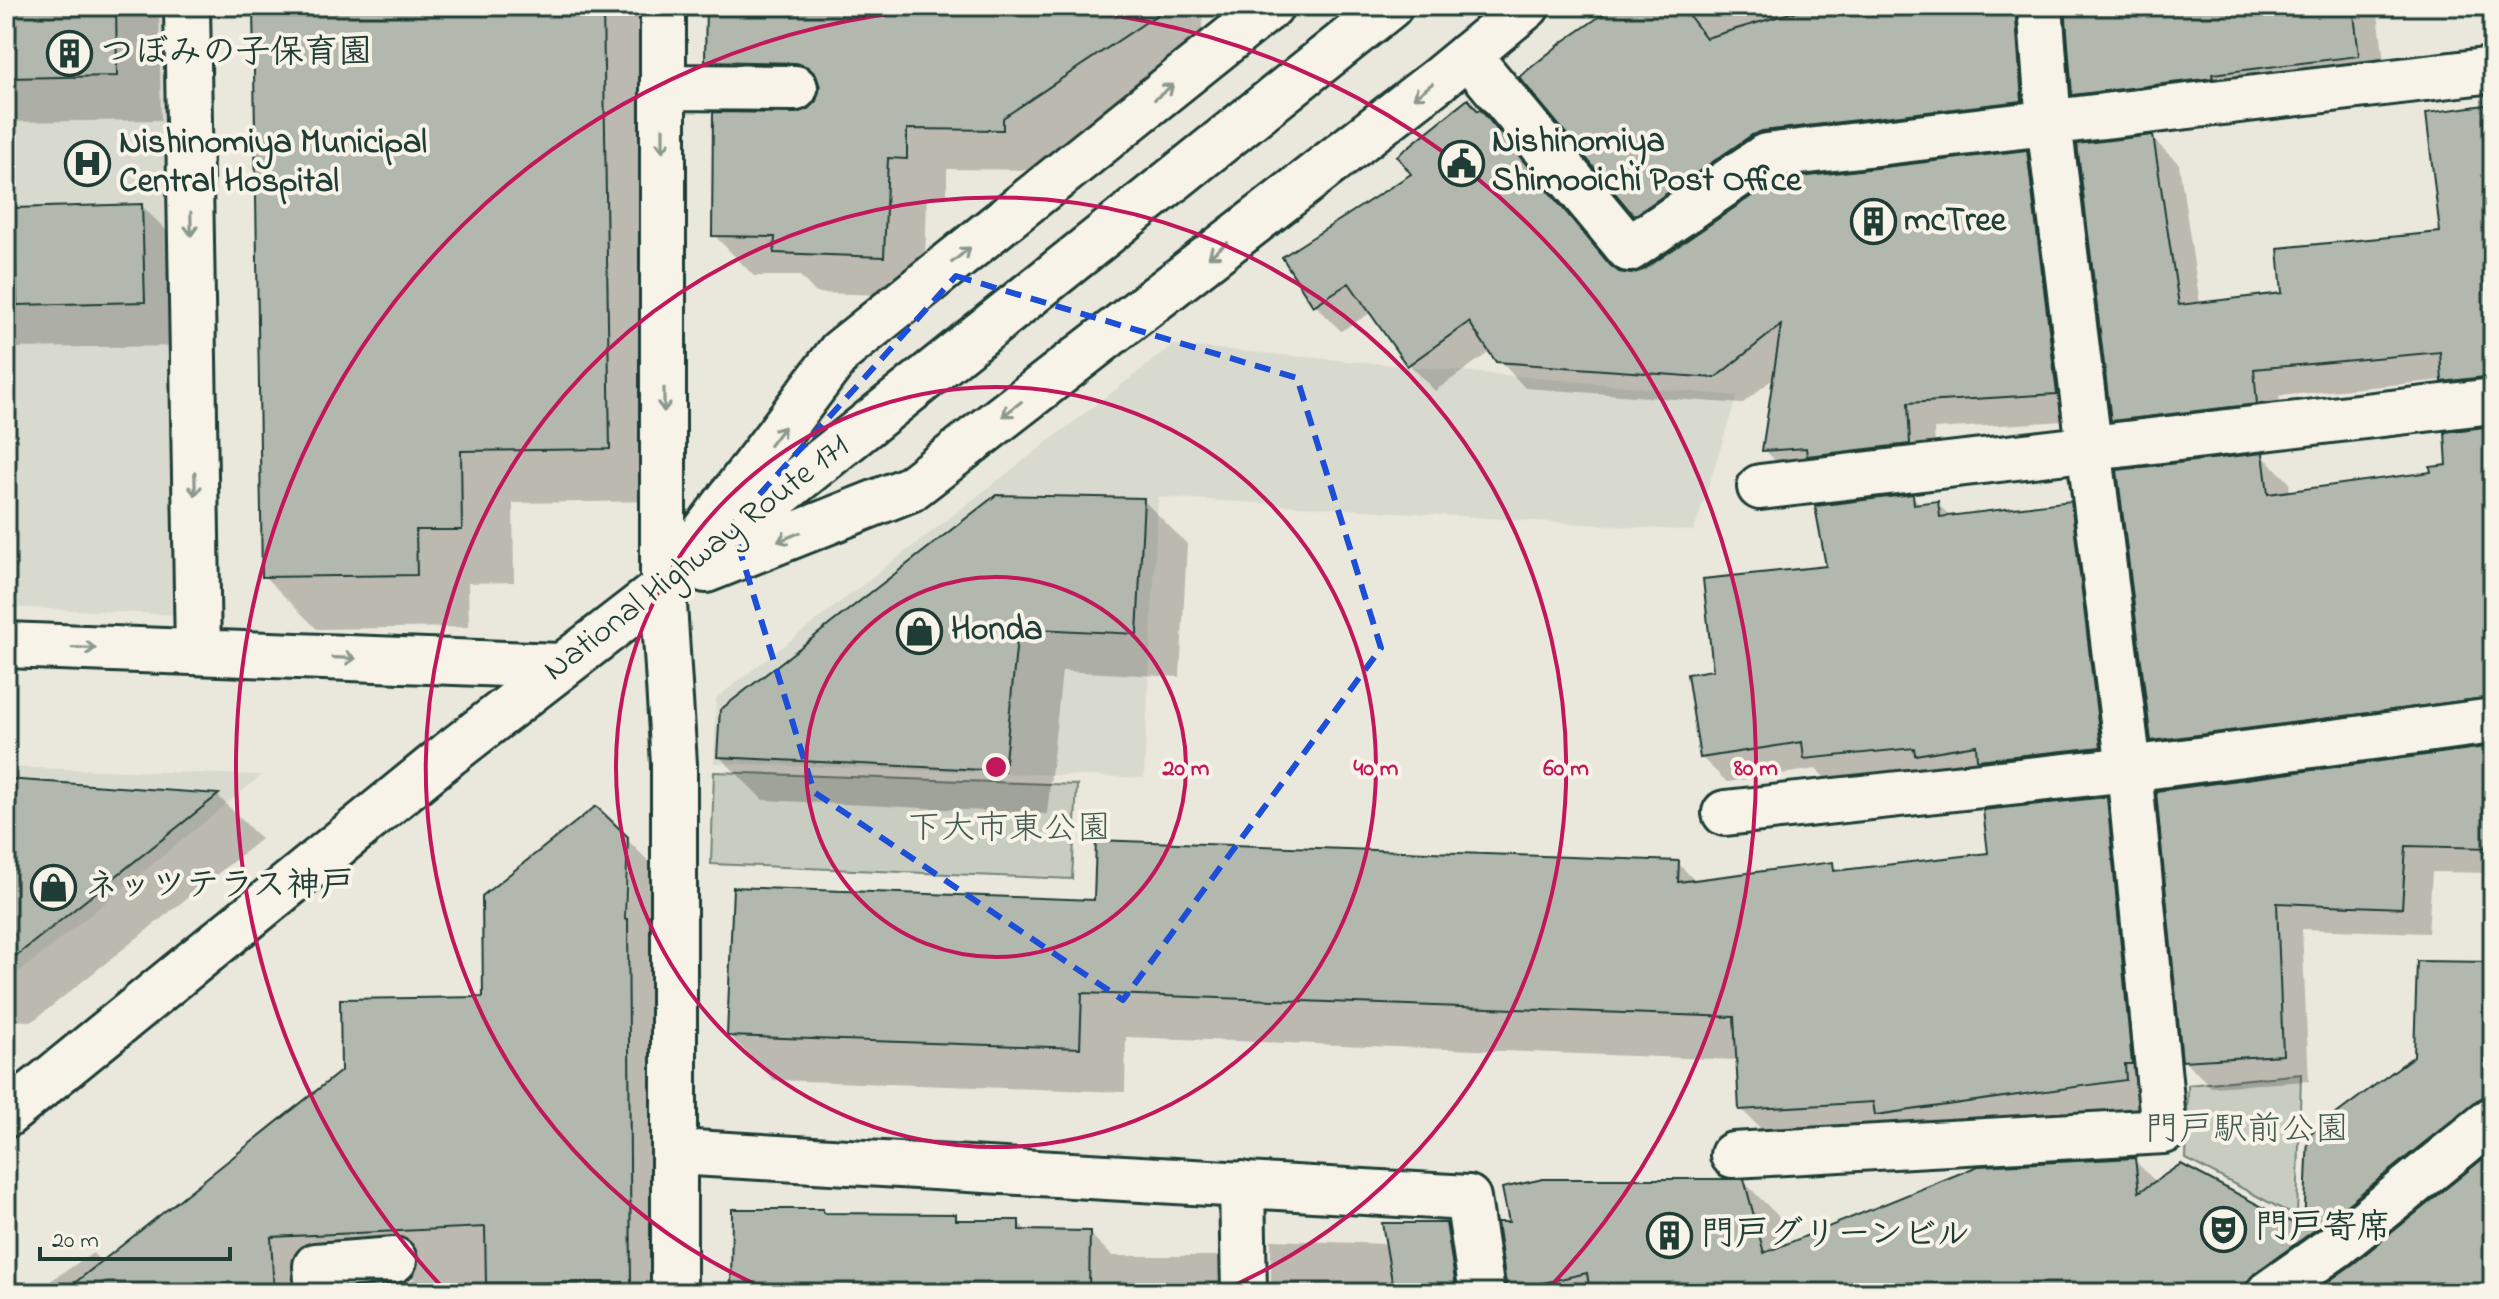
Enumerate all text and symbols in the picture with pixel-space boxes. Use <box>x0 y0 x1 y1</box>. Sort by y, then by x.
place label: つぼみの子保育園 <box>100 29 372 79</box>
building icon: つぼみの子保育園 <box>45 30 93 78</box>
one-way arrow <box>1413 82 1435 99</box>
one-way arrow <box>1153 83 1174 101</box>
place label: Nishinomiya Shimooichi Post Office <box>1492 118 1802 207</box>
place label: Nishinomiya Municipal Central Hospital <box>119 119 427 208</box>
one-way arrow <box>655 126 671 153</box>
public building icon: Nishinomiya Shimooichi Post Office <box>1437 139 1485 187</box>
hospital icon: Nishinomiya Municipal Central Hospital <box>64 140 112 188</box>
place label: mcTree <box>1904 197 2007 247</box>
building icon: mcTree <box>1849 198 1897 246</box>
one-way arrow <box>183 210 198 237</box>
one-way arrow <box>1208 242 1229 259</box>
one-way arrow <box>951 246 971 264</box>
one-way arrow <box>656 386 672 413</box>
one-way arrow <box>1002 401 1024 418</box>
street label: National Highway Route 171 <box>533 423 861 695</box>
one-way arrow <box>769 426 786 447</box>
one-way arrow <box>187 470 203 497</box>
one-way arrow <box>777 531 802 545</box>
place label: Honda <box>951 606 1043 656</box>
shop icon: Honda <box>896 607 944 655</box>
one-way arrow <box>70 641 97 656</box>
one-way arrow <box>330 651 357 666</box>
text: 20 m <box>1162 752 1210 787</box>
text: 40 m <box>1354 752 1399 787</box>
text: 60 m <box>1543 752 1589 787</box>
text: 80 m <box>1733 752 1778 787</box>
centre of rings <box>982 753 1010 781</box>
park label: 下大市東公園 <box>907 805 1111 855</box>
place label: ネッツテラス神戸 <box>85 862 354 912</box>
shop icon: ネッツテラス神戸 <box>30 863 78 911</box>
park label: 門戸駅前公園 <box>2145 1106 2349 1156</box>
place label: 門戸寄席 <box>2255 1204 2391 1254</box>
theatre icon: 門戸寄席 <box>2200 1205 2248 1253</box>
scale bar <box>40 1211 230 1261</box>
place label: 門戸グリーンビル <box>1701 1211 1970 1261</box>
building icon: 門戸グリーンビル <box>1646 1212 1694 1260</box>
text: 20 m <box>52 1224 99 1259</box>

